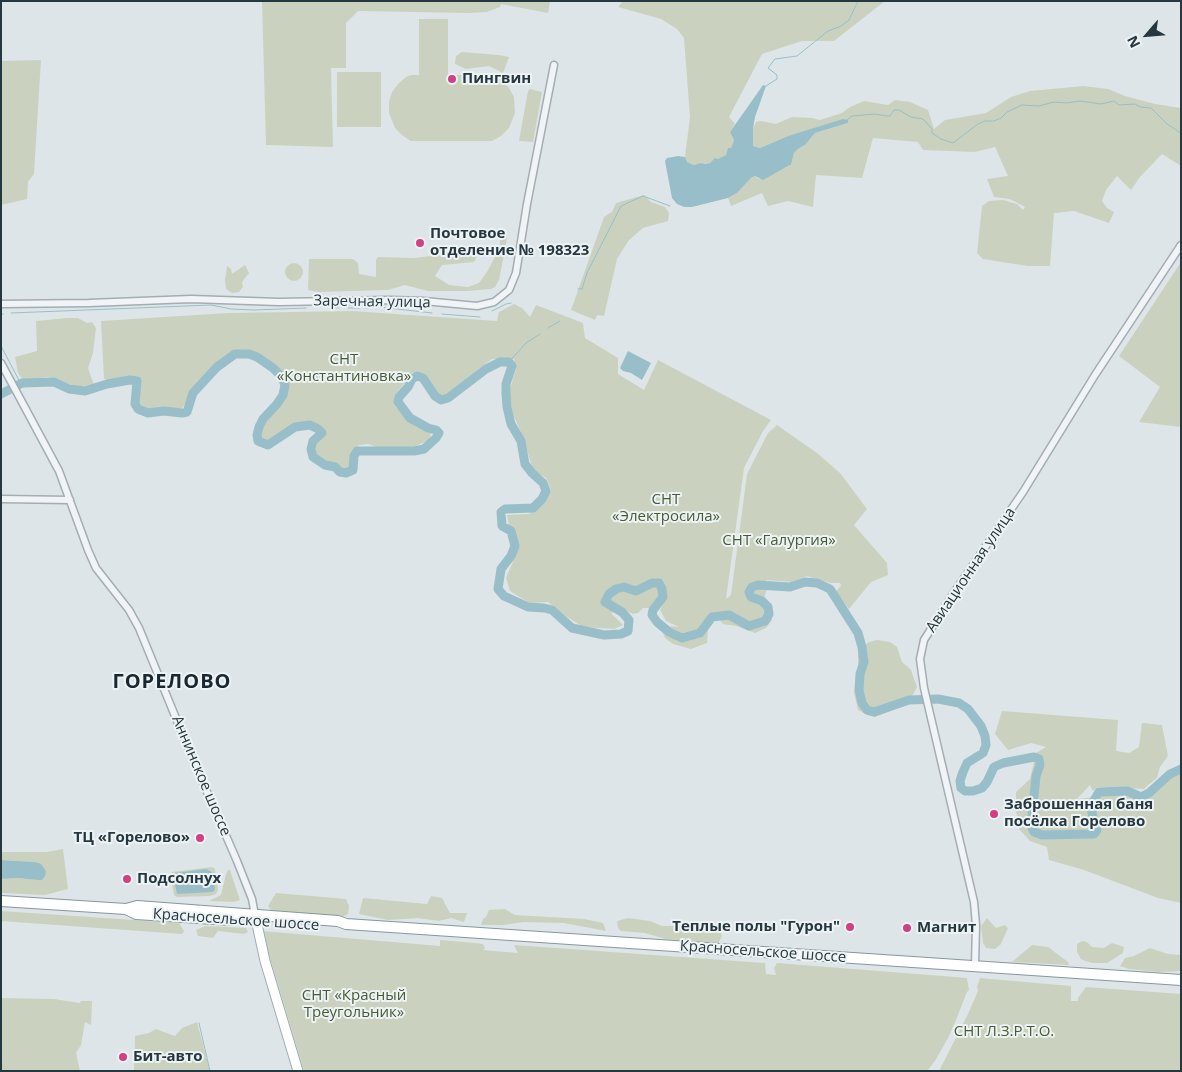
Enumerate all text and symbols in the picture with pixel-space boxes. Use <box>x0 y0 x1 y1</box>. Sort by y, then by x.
north arrow <box>1122 10 1172 60</box>
text: N <box>1122 33 1144 51</box>
place label: Пингвин <box>462 70 531 88</box>
marker: Пингвин <box>446 73 458 85</box>
place label: Почтовое отделение № 198323 <box>430 225 589 260</box>
marker: Почтовое отделение № 198323 <box>414 237 426 249</box>
street label: Заречная улица <box>313 292 431 312</box>
park label: СНТ «Константиновка» <box>277 351 411 386</box>
park label: СНТ «Электросила» <box>612 491 720 526</box>
street label: Авиационная улица <box>922 504 1020 636</box>
park label: СНТ «Галургия» <box>722 532 836 550</box>
district label: ГОРЕЛОВО <box>111 670 233 694</box>
street label: Аннинское шоссе <box>168 713 234 839</box>
place label: Заброшенная баня посёлка Горелово <box>1004 796 1153 831</box>
marker: Заброшенная баня посёлка Горелово <box>988 808 1000 820</box>
place label: ТЦ «Горелово» <box>74 829 190 847</box>
marker: ТЦ «Горелово» <box>194 832 206 844</box>
place label: Подсолнух <box>137 870 221 888</box>
marker: Подсолнух <box>121 873 133 885</box>
street label: Красносельское шоссе <box>152 905 320 935</box>
place label: Теплые полы "Гурон" <box>672 918 840 936</box>
place label: Магнит <box>917 919 976 937</box>
marker: Теплые полы "Гурон" <box>844 921 856 933</box>
marker: Магнит <box>901 922 913 934</box>
street label: Красносельское шоссе <box>679 937 847 967</box>
park label: СНТ «Красный Треугольник» <box>302 987 406 1022</box>
park label: СНТ Л.З.Р.Т.О. <box>954 1023 1054 1041</box>
place label: Бит-авто <box>133 1048 203 1066</box>
marker: Бит-авто <box>117 1051 129 1063</box>

